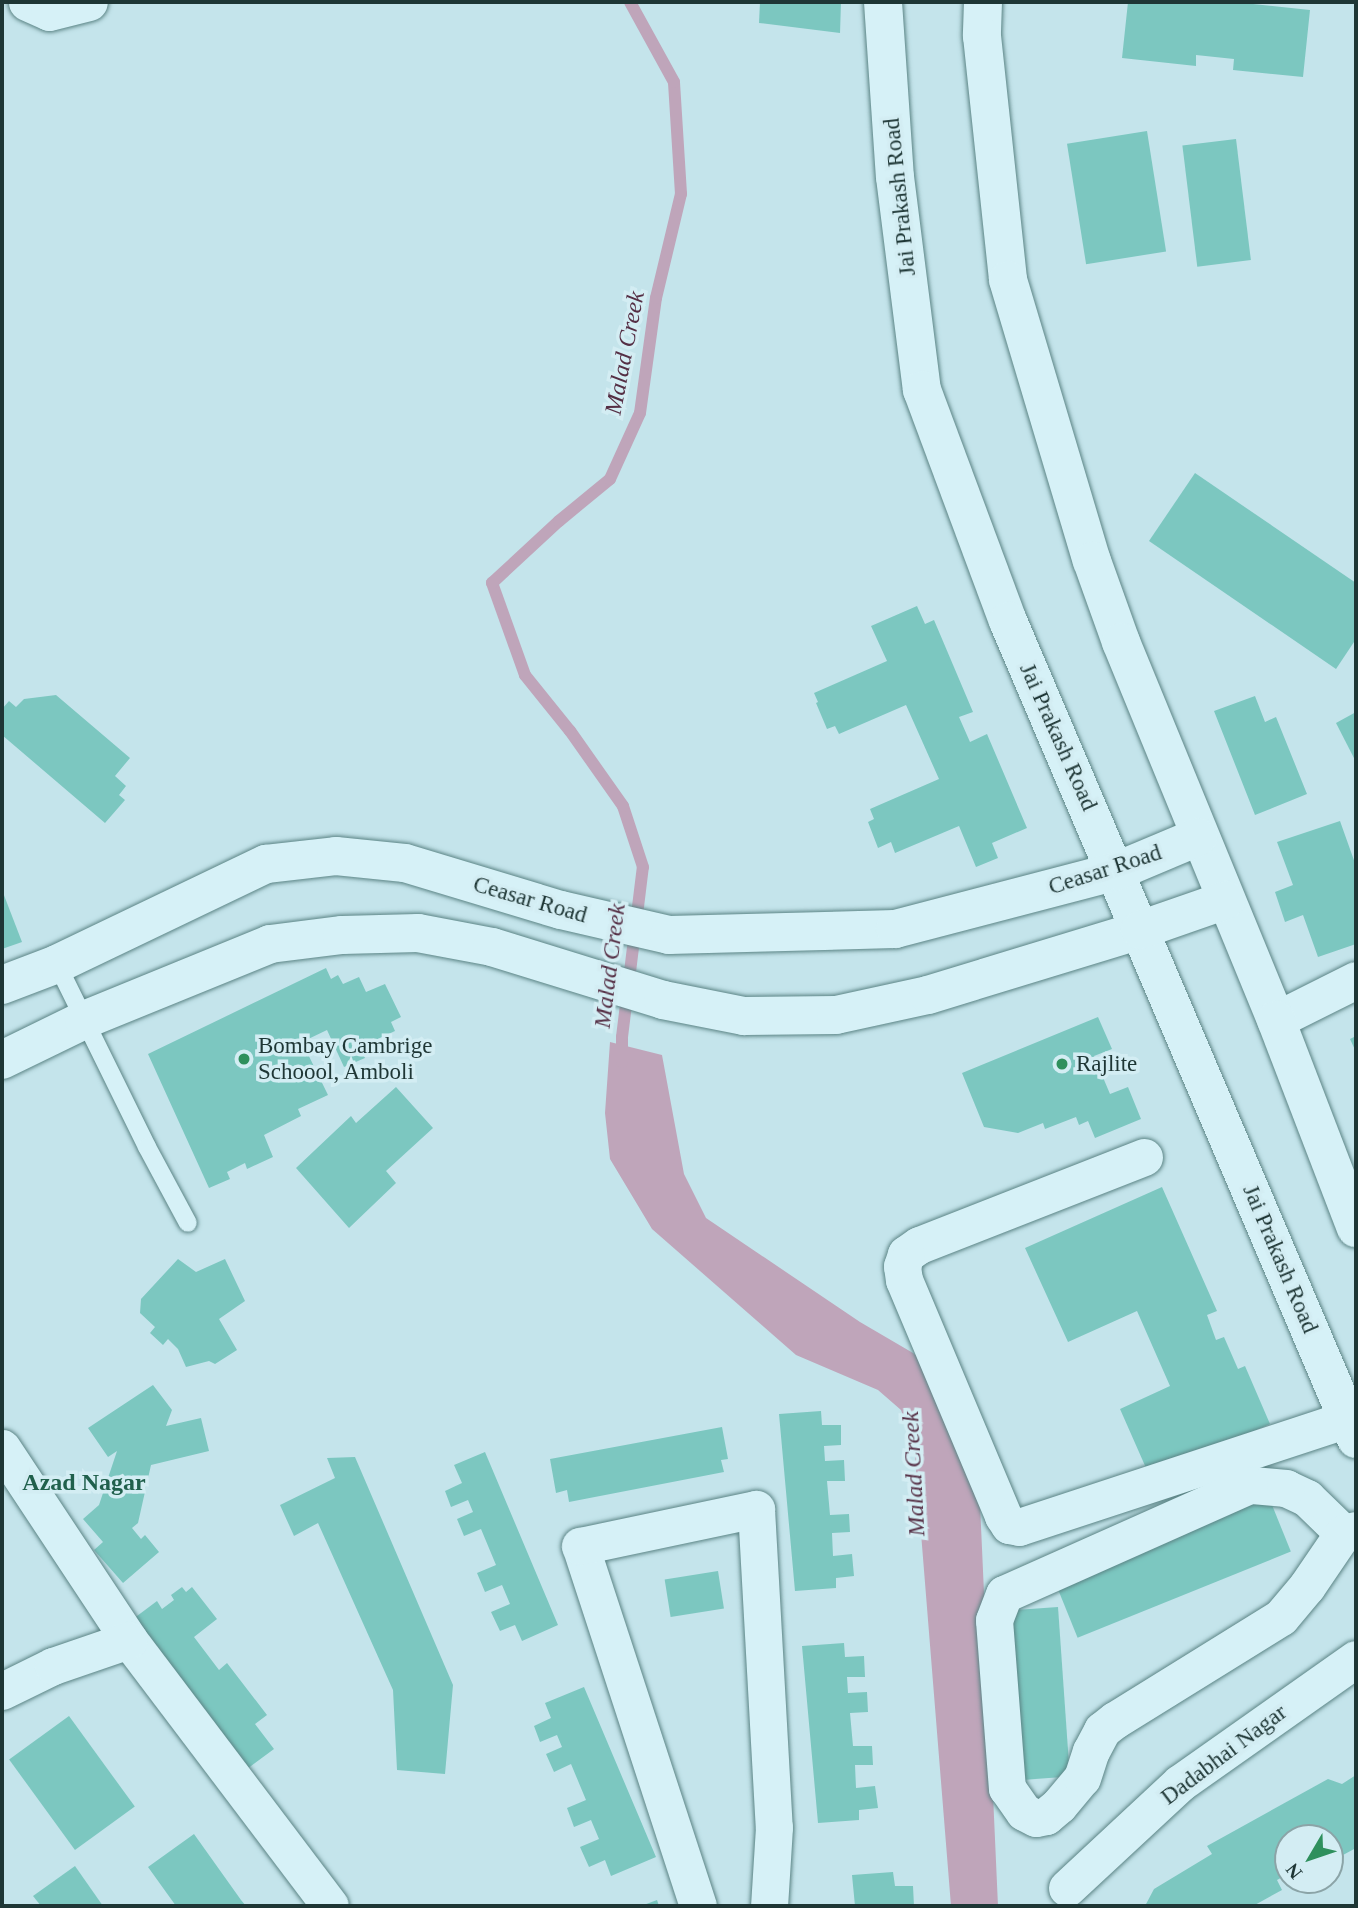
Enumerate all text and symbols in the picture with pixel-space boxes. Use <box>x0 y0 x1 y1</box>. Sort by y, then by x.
street label: Jai Prakash Road <box>878 117 922 277</box>
water label: Malad Creek <box>599 289 651 417</box>
street label: Jai Prakash Road <box>1013 659 1103 815</box>
street label: Ceasar Road <box>1045 839 1165 901</box>
street label: Ceasar Road <box>470 871 590 929</box>
water label: Malad Creek <box>588 902 632 1030</box>
place label: Bombay Cambrige Schoool, Amboli <box>258 1032 432 1086</box>
place label: Rajlite <box>1076 1050 1137 1078</box>
marker: Bombay Cambrige Schoool, Amboli <box>236 1051 252 1067</box>
marker: Rajlite <box>1054 1056 1070 1072</box>
street label: Jai Prakash Road <box>1236 1181 1324 1337</box>
water label: Malad Creek <box>896 1411 932 1537</box>
district label: Azad Nagar <box>22 1469 146 1497</box>
street label: Dadabhai Nagar <box>1156 1699 1292 1811</box>
north arrow <box>1274 1824 1344 1894</box>
text: N <box>1281 1859 1306 1883</box>

